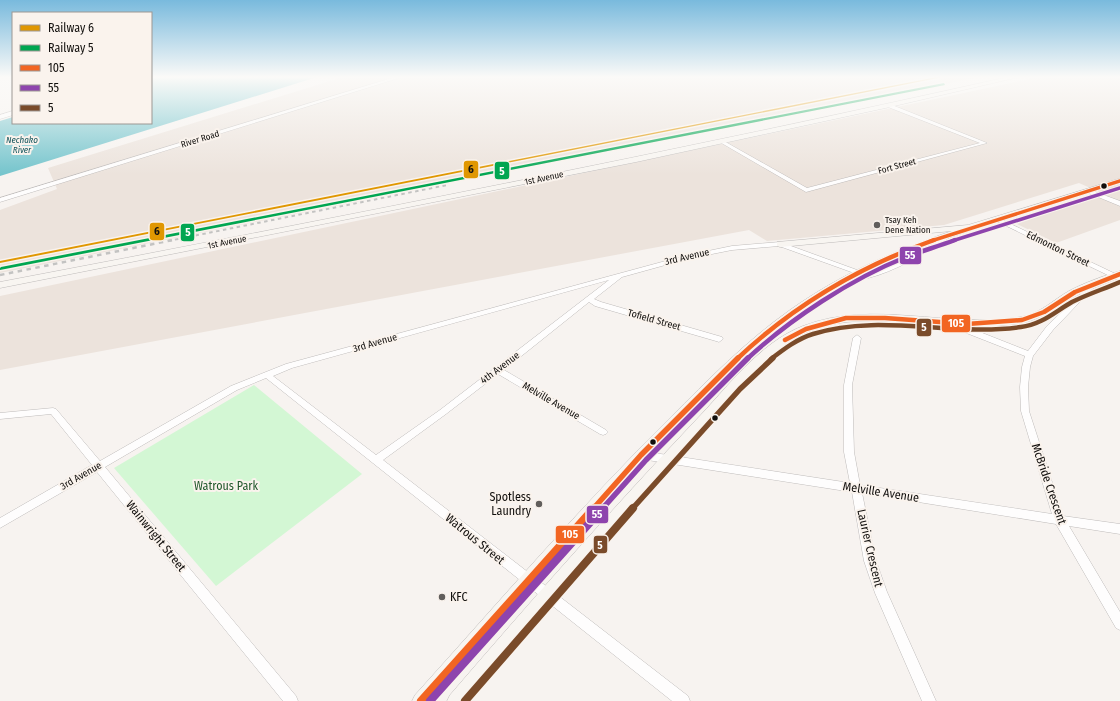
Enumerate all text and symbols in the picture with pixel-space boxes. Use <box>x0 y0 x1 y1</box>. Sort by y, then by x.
legend <box>12 12 152 124</box>
text: Railway 6 <box>48 21 94 35</box>
text: Railway 5 <box>48 41 94 55</box>
text: 105 <box>48 61 65 75</box>
text: 55 <box>48 81 59 95</box>
text: 5 <box>48 101 54 115</box>
street label: River Road <box>180 128 221 150</box>
water label: Nechako River <box>6 135 38 155</box>
street label: Fort Street <box>877 156 917 176</box>
line badge: 6 <box>463 160 479 179</box>
line badge: 5 <box>494 161 510 180</box>
text: 6 <box>468 163 474 176</box>
text: 5 <box>499 165 505 178</box>
street label: 1st Avenue <box>524 169 565 187</box>
unlabelled marker <box>1099 181 1109 191</box>
place label: Tsay Keh Dene Nation <box>885 215 931 235</box>
marker: Tsay Keh Dene Nation <box>872 220 882 230</box>
line badge: 6 <box>149 222 165 241</box>
line badge: 5 <box>180 223 195 242</box>
text: 6 <box>154 225 160 238</box>
text: 5 <box>185 226 191 239</box>
street label: Edmonton Street <box>1025 229 1092 270</box>
street label: 1st Avenue <box>207 233 248 251</box>
street label: 3rd Avenue <box>663 246 711 268</box>
line badge: 55 <box>899 246 922 265</box>
text: 55 <box>905 249 916 262</box>
street label: Tofield Street <box>626 307 682 333</box>
line badge: 105 <box>941 314 971 333</box>
text: 105 <box>948 317 965 330</box>
line badge: 5 <box>916 318 932 337</box>
text: 5 <box>921 321 927 334</box>
street label: 3rd Avenue <box>351 331 399 355</box>
street label: 4th Avenue <box>478 349 522 387</box>
street label: Melville Avenue <box>520 380 582 422</box>
unlabelled marker <box>710 413 720 423</box>
unlabelled marker <box>648 437 658 447</box>
street label: McBride Crescent <box>1029 442 1069 526</box>
street label: 3rd Avenue <box>58 459 104 493</box>
park label: Watrous Park <box>194 479 258 493</box>
street label: Melville Avenue <box>842 479 920 505</box>
place label: Spotless Laundry <box>489 490 532 518</box>
street label: Wainwright Street <box>123 498 189 574</box>
marker: Spotless Laundry <box>534 499 544 509</box>
line badge: 55 <box>586 505 609 524</box>
text: 55 <box>592 508 603 521</box>
street label: Laurier Crescent <box>854 508 886 588</box>
street label: Watrous Street <box>442 511 508 567</box>
line badge: 105 <box>555 525 585 544</box>
text: 105 <box>562 528 579 541</box>
line badge: 5 <box>593 535 608 554</box>
text: 5 <box>597 539 603 552</box>
place label: KFC <box>450 590 468 604</box>
marker: KFC <box>437 592 447 602</box>

